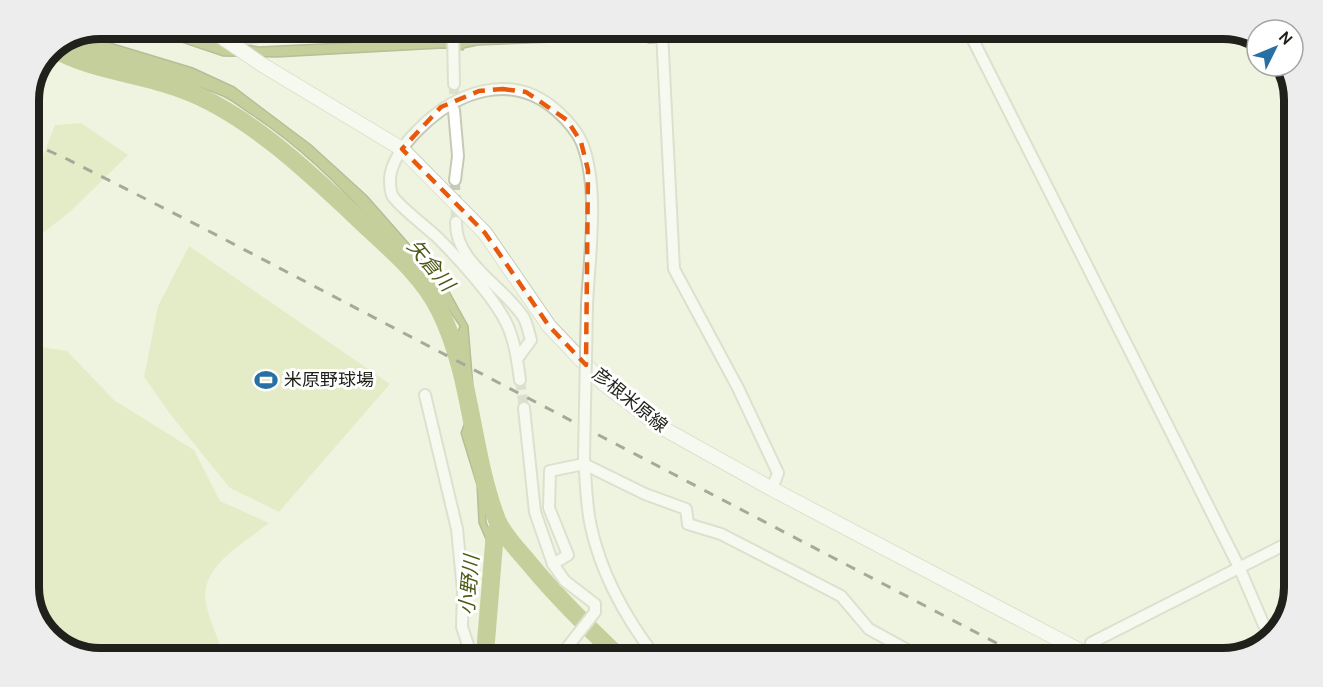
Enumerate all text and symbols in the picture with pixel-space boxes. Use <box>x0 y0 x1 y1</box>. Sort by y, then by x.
north arrow <box>1245 18 1305 78</box>
text: N <box>1275 27 1296 49</box>
water label: 矢倉川 <box>403 234 461 297</box>
street label: 彦根米原線 <box>588 363 672 437</box>
sports icon: 米原野球場 <box>253 367 279 393</box>
place label: 米原野球場 <box>284 369 374 391</box>
water label: 小野川 <box>454 552 484 616</box>

